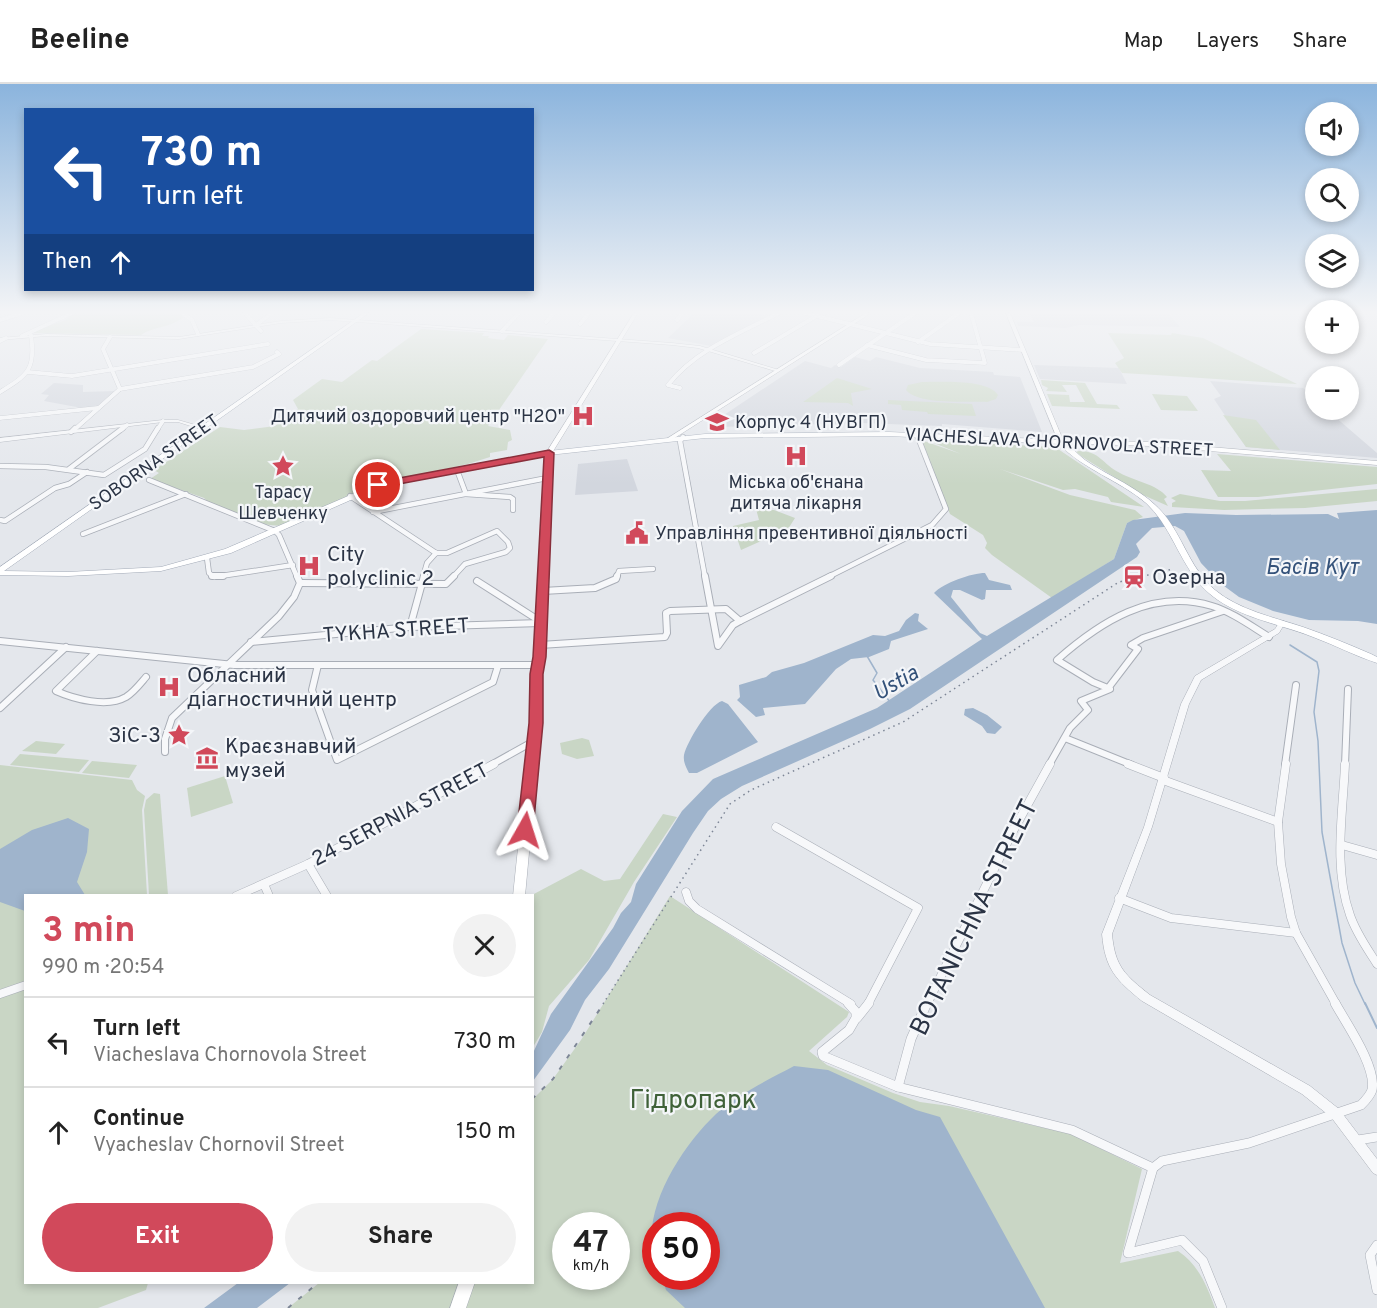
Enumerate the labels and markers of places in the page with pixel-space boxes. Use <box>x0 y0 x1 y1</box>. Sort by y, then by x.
hospital icon: Дитячий оздоровчий центр "H2O" <box>570 403 596 429</box>
place label: Дитячий оздоровчий центр "H2O" <box>271 406 565 429</box>
school or university icon: Корпус 4 (НУВГП) <box>704 409 730 435</box>
place label: Корпус 4 (НУВГП) <box>735 412 887 435</box>
hospital icon: Міська об'єнана дитяча лікарня <box>783 443 809 469</box>
place icon: Тарасу Шевченку <box>270 453 296 479</box>
pin <box>352 459 403 510</box>
place label: Міська об'єнана дитяча лікарня <box>728 472 864 516</box>
place label: Тарасу Шевченку <box>238 482 328 526</box>
public building icon: Управління превентивної діяльності <box>624 520 650 546</box>
place label: Управління превентивної діяльності <box>655 523 968 546</box>
place label: City polyclinic 2 <box>327 542 434 593</box>
hospital icon: City polyclinic 2 <box>296 553 322 579</box>
station icon: Озерна <box>1121 564 1147 590</box>
place label: Озерна <box>1152 565 1226 592</box>
place label: Обласний діагностичний центр <box>187 663 397 714</box>
hospital icon: Обласний діагностичний центр <box>156 674 182 700</box>
place icon: ЗіС-3 <box>166 722 192 748</box>
place label: ЗіС-3 <box>108 723 161 750</box>
place label: Краєзнавчий музей <box>225 734 356 785</box>
museum icon: Краєзнавчий музей <box>194 745 220 771</box>

